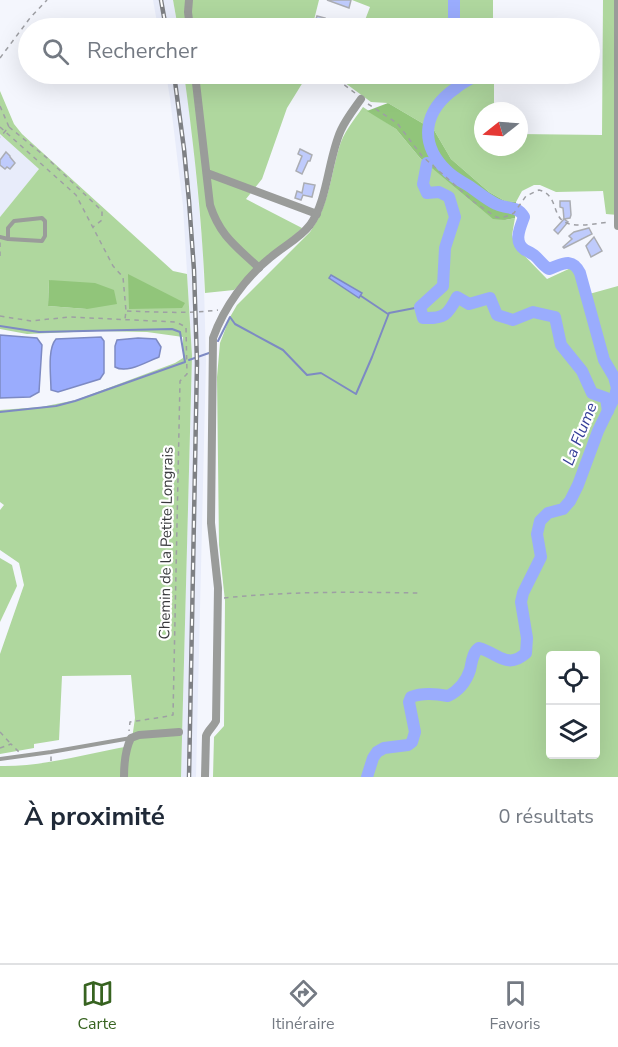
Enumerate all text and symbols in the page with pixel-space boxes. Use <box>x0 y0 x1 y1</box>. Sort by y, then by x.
search box <box>18 18 600 84</box>
icon: search <box>39 35 72 68</box>
text: Rechercher <box>87 36 198 66</box>
north arrow <box>474 102 528 156</box>
water label: La Flume <box>557 399 603 469</box>
street label: Chemin de la Petite Longrais <box>154 447 178 639</box>
map controls <box>546 651 600 759</box>
button: locate <box>546 651 600 705</box>
button: layers <box>546 705 600 759</box>
text: À proximité <box>24 799 165 834</box>
text: 0 résultats <box>498 803 594 830</box>
tab: Carte <box>77 977 117 1035</box>
tab: Itinéraire <box>272 977 335 1035</box>
tab: Favoris <box>490 977 541 1035</box>

